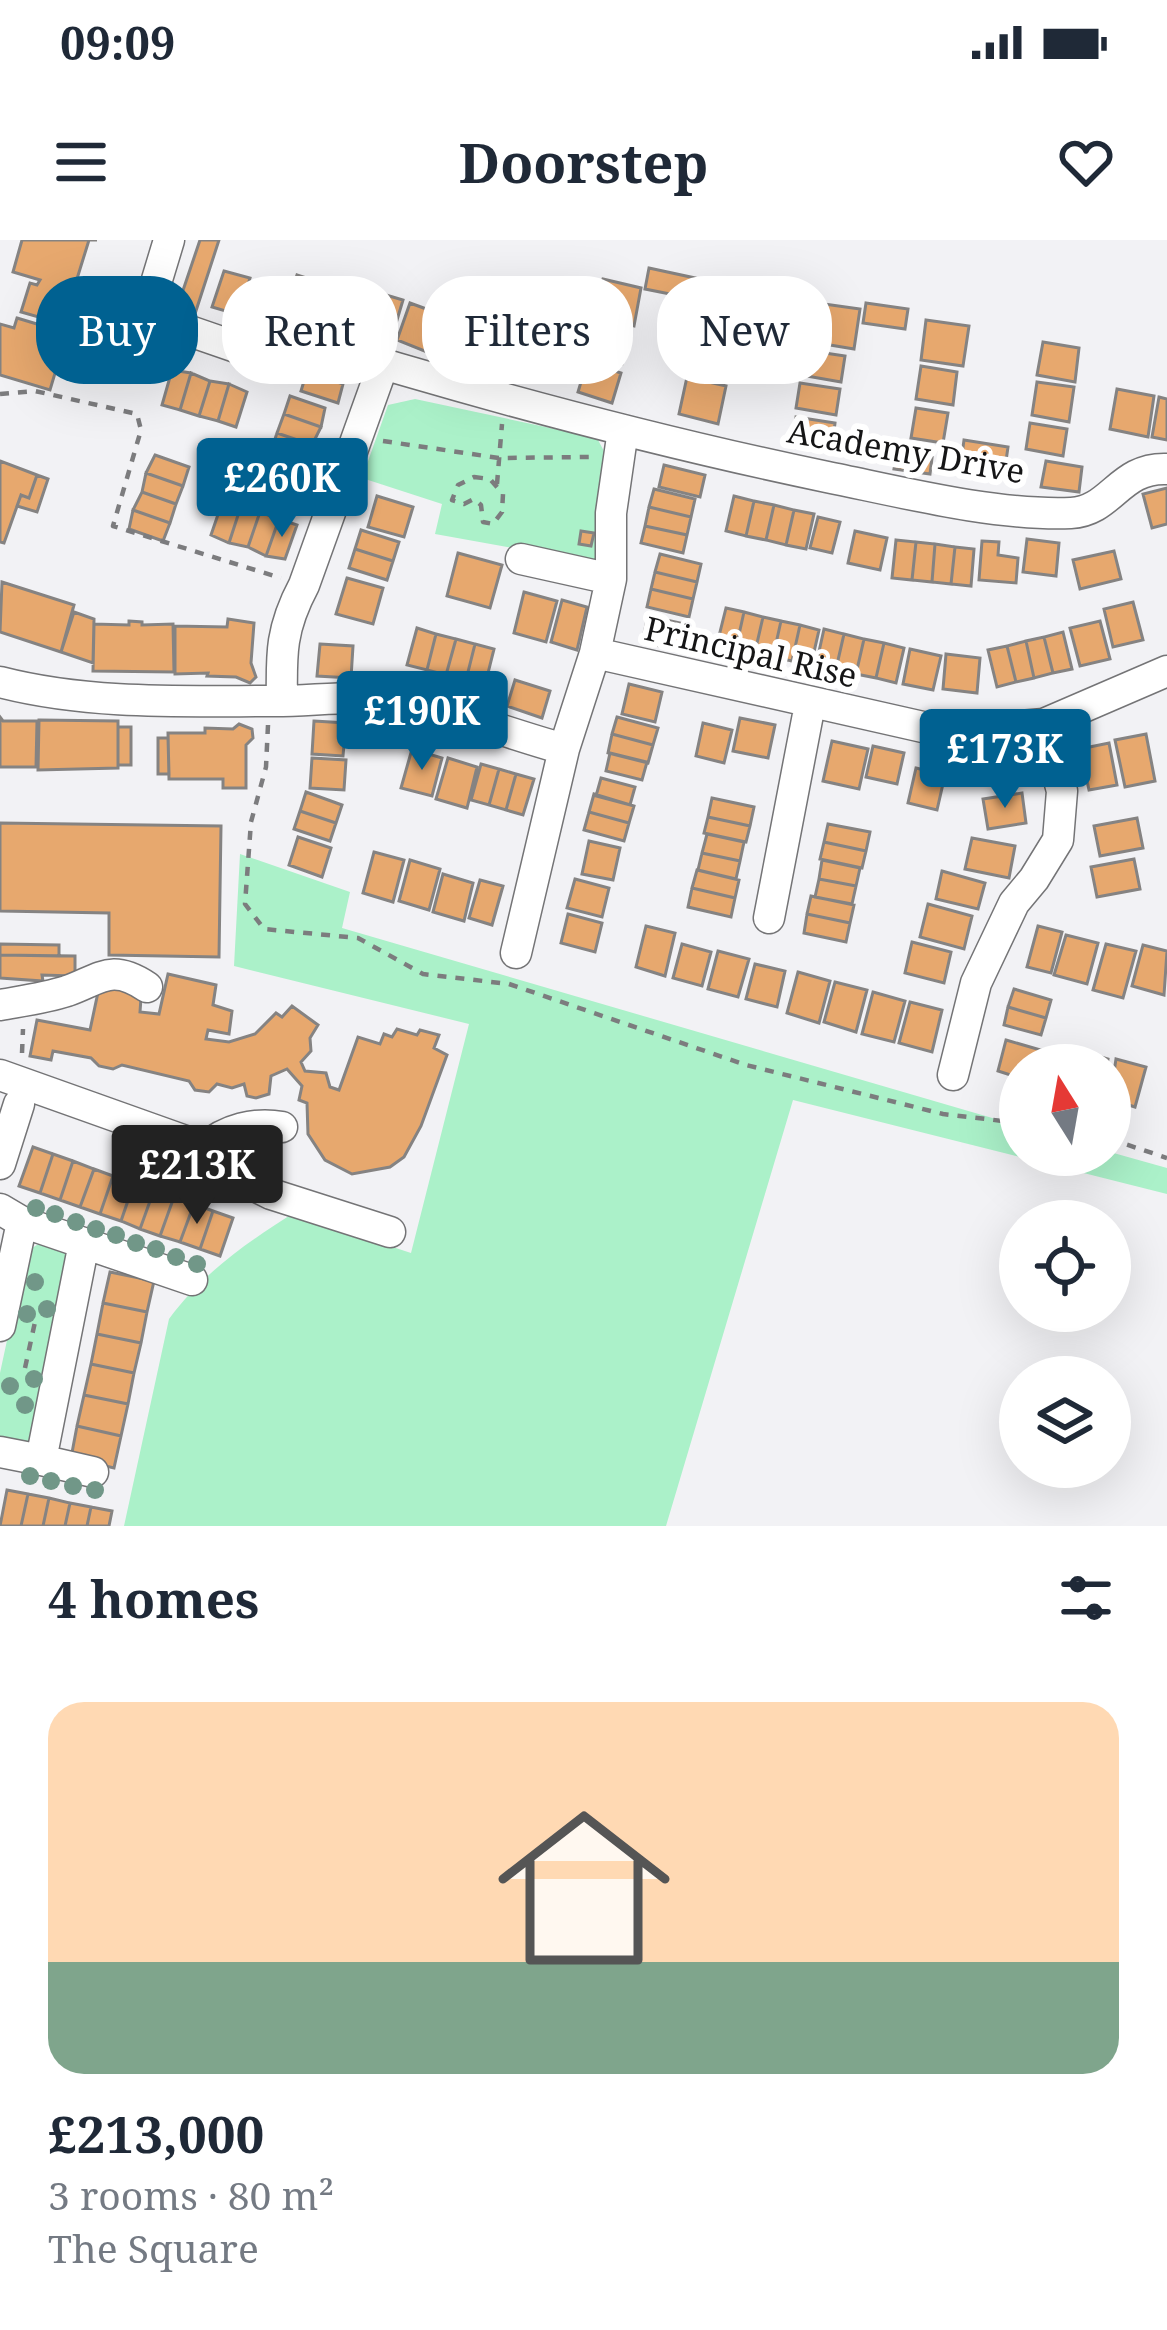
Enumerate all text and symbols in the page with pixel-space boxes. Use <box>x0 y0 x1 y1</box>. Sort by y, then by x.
text: 09:09 <box>60 12 175 73</box>
text: Doorstep <box>459 125 708 199</box>
icon: menu <box>48 129 114 195</box>
icon: heart <box>1053 129 1119 195</box>
chip: Buy <box>36 276 198 384</box>
chip: Rent <box>222 276 398 384</box>
chip: Filters <box>422 276 633 384</box>
chip: New <box>657 276 832 384</box>
street label: Academy Drive <box>784 408 1028 493</box>
pin: £260K <box>198 438 366 540</box>
text: £260K <box>224 450 340 503</box>
street label: Principal Rise <box>641 605 862 698</box>
pin: £190K <box>338 671 506 773</box>
text: £190K <box>364 683 480 736</box>
pin: £173K <box>921 709 1089 811</box>
text: £173K <box>947 721 1063 774</box>
north arrow <box>999 1044 1131 1176</box>
map controls <box>999 1044 1131 1488</box>
pin: £213K <box>113 1125 281 1227</box>
text: £213K <box>139 1137 255 1190</box>
button: locate <box>999 1200 1131 1332</box>
button: layers <box>999 1356 1131 1488</box>
text: 4 homes <box>48 1563 259 1633</box>
icon: filters <box>1053 1565 1119 1631</box>
icon: home <box>476 1780 692 1996</box>
text: £213,000 <box>48 2098 264 2168</box>
text: 3 rooms · 80 m² <box>48 2168 334 2221</box>
text: The Square <box>48 2221 259 2274</box>

